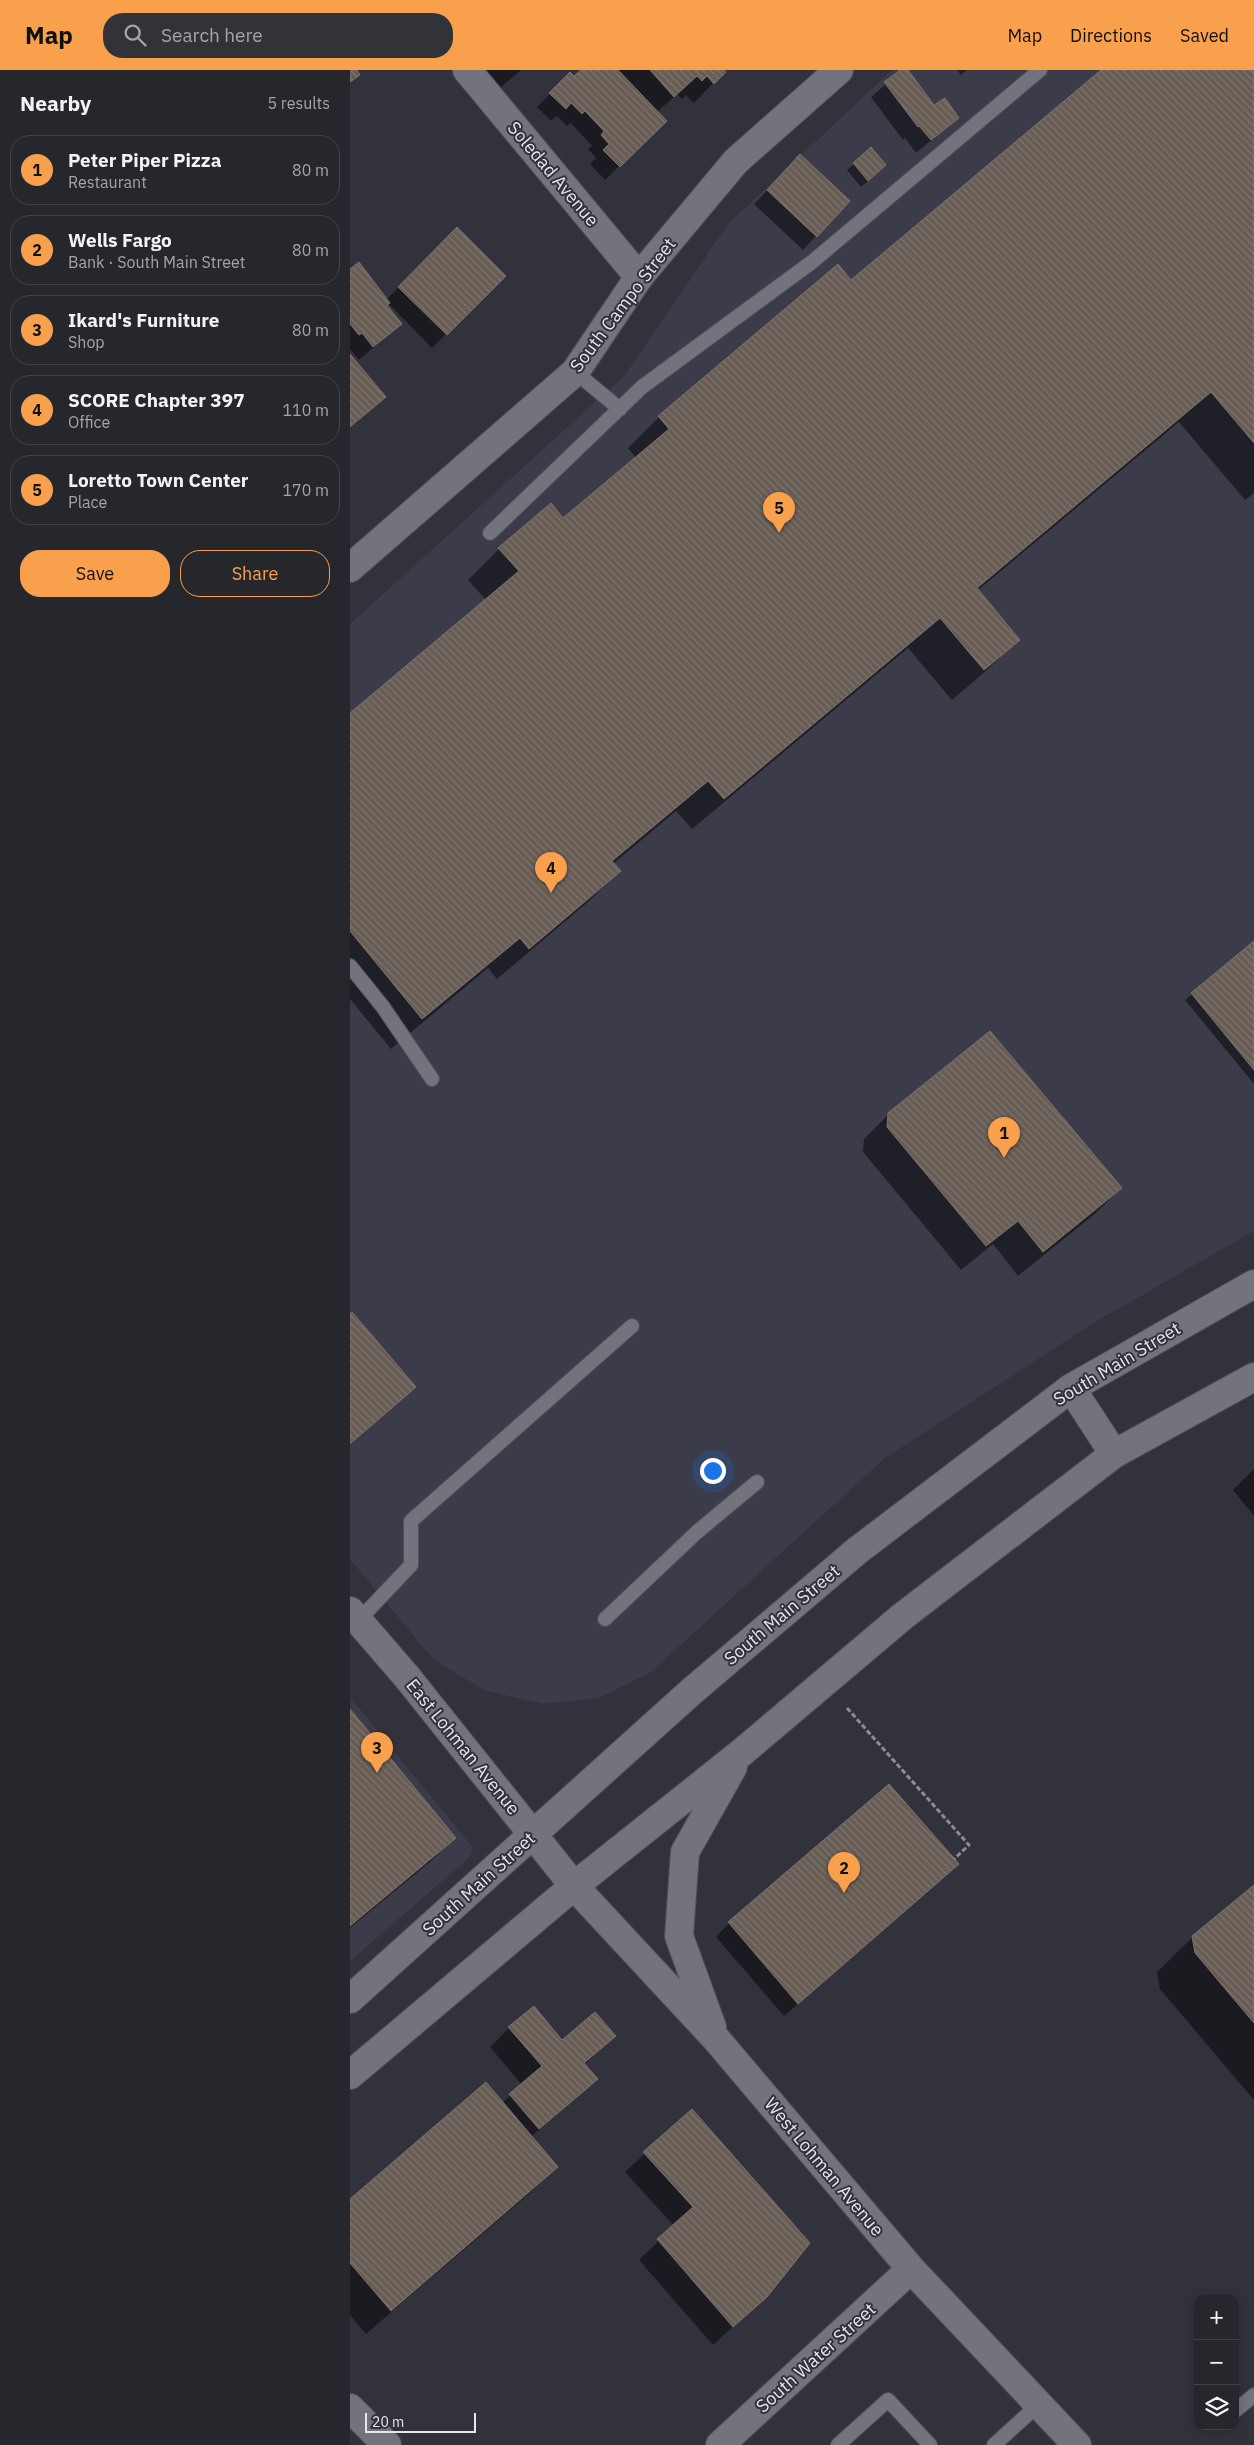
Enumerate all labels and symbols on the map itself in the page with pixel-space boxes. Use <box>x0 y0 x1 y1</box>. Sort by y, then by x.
street label: Soledad Avenue <box>503 116 604 231</box>
street label: South Campo Street <box>565 233 681 376</box>
pin: 5 <box>763 492 795 533</box>
pin: 4 <box>535 852 567 893</box>
pin: 1 <box>988 1117 1020 1158</box>
street label: South Main Street <box>1049 1317 1184 1411</box>
your location <box>700 1458 726 1484</box>
street label: South Main Street <box>719 1559 844 1670</box>
street label: East Lohman Avenue <box>401 1674 525 1819</box>
pin: 3 <box>361 1732 393 1773</box>
street label: South Main Street <box>417 1827 540 1940</box>
pin: 2 <box>828 1852 860 1893</box>
street label: West Lohman Avenue <box>760 2093 889 2241</box>
street label: South Water Street <box>751 2298 880 2417</box>
scale bar <box>365 2410 476 2433</box>

